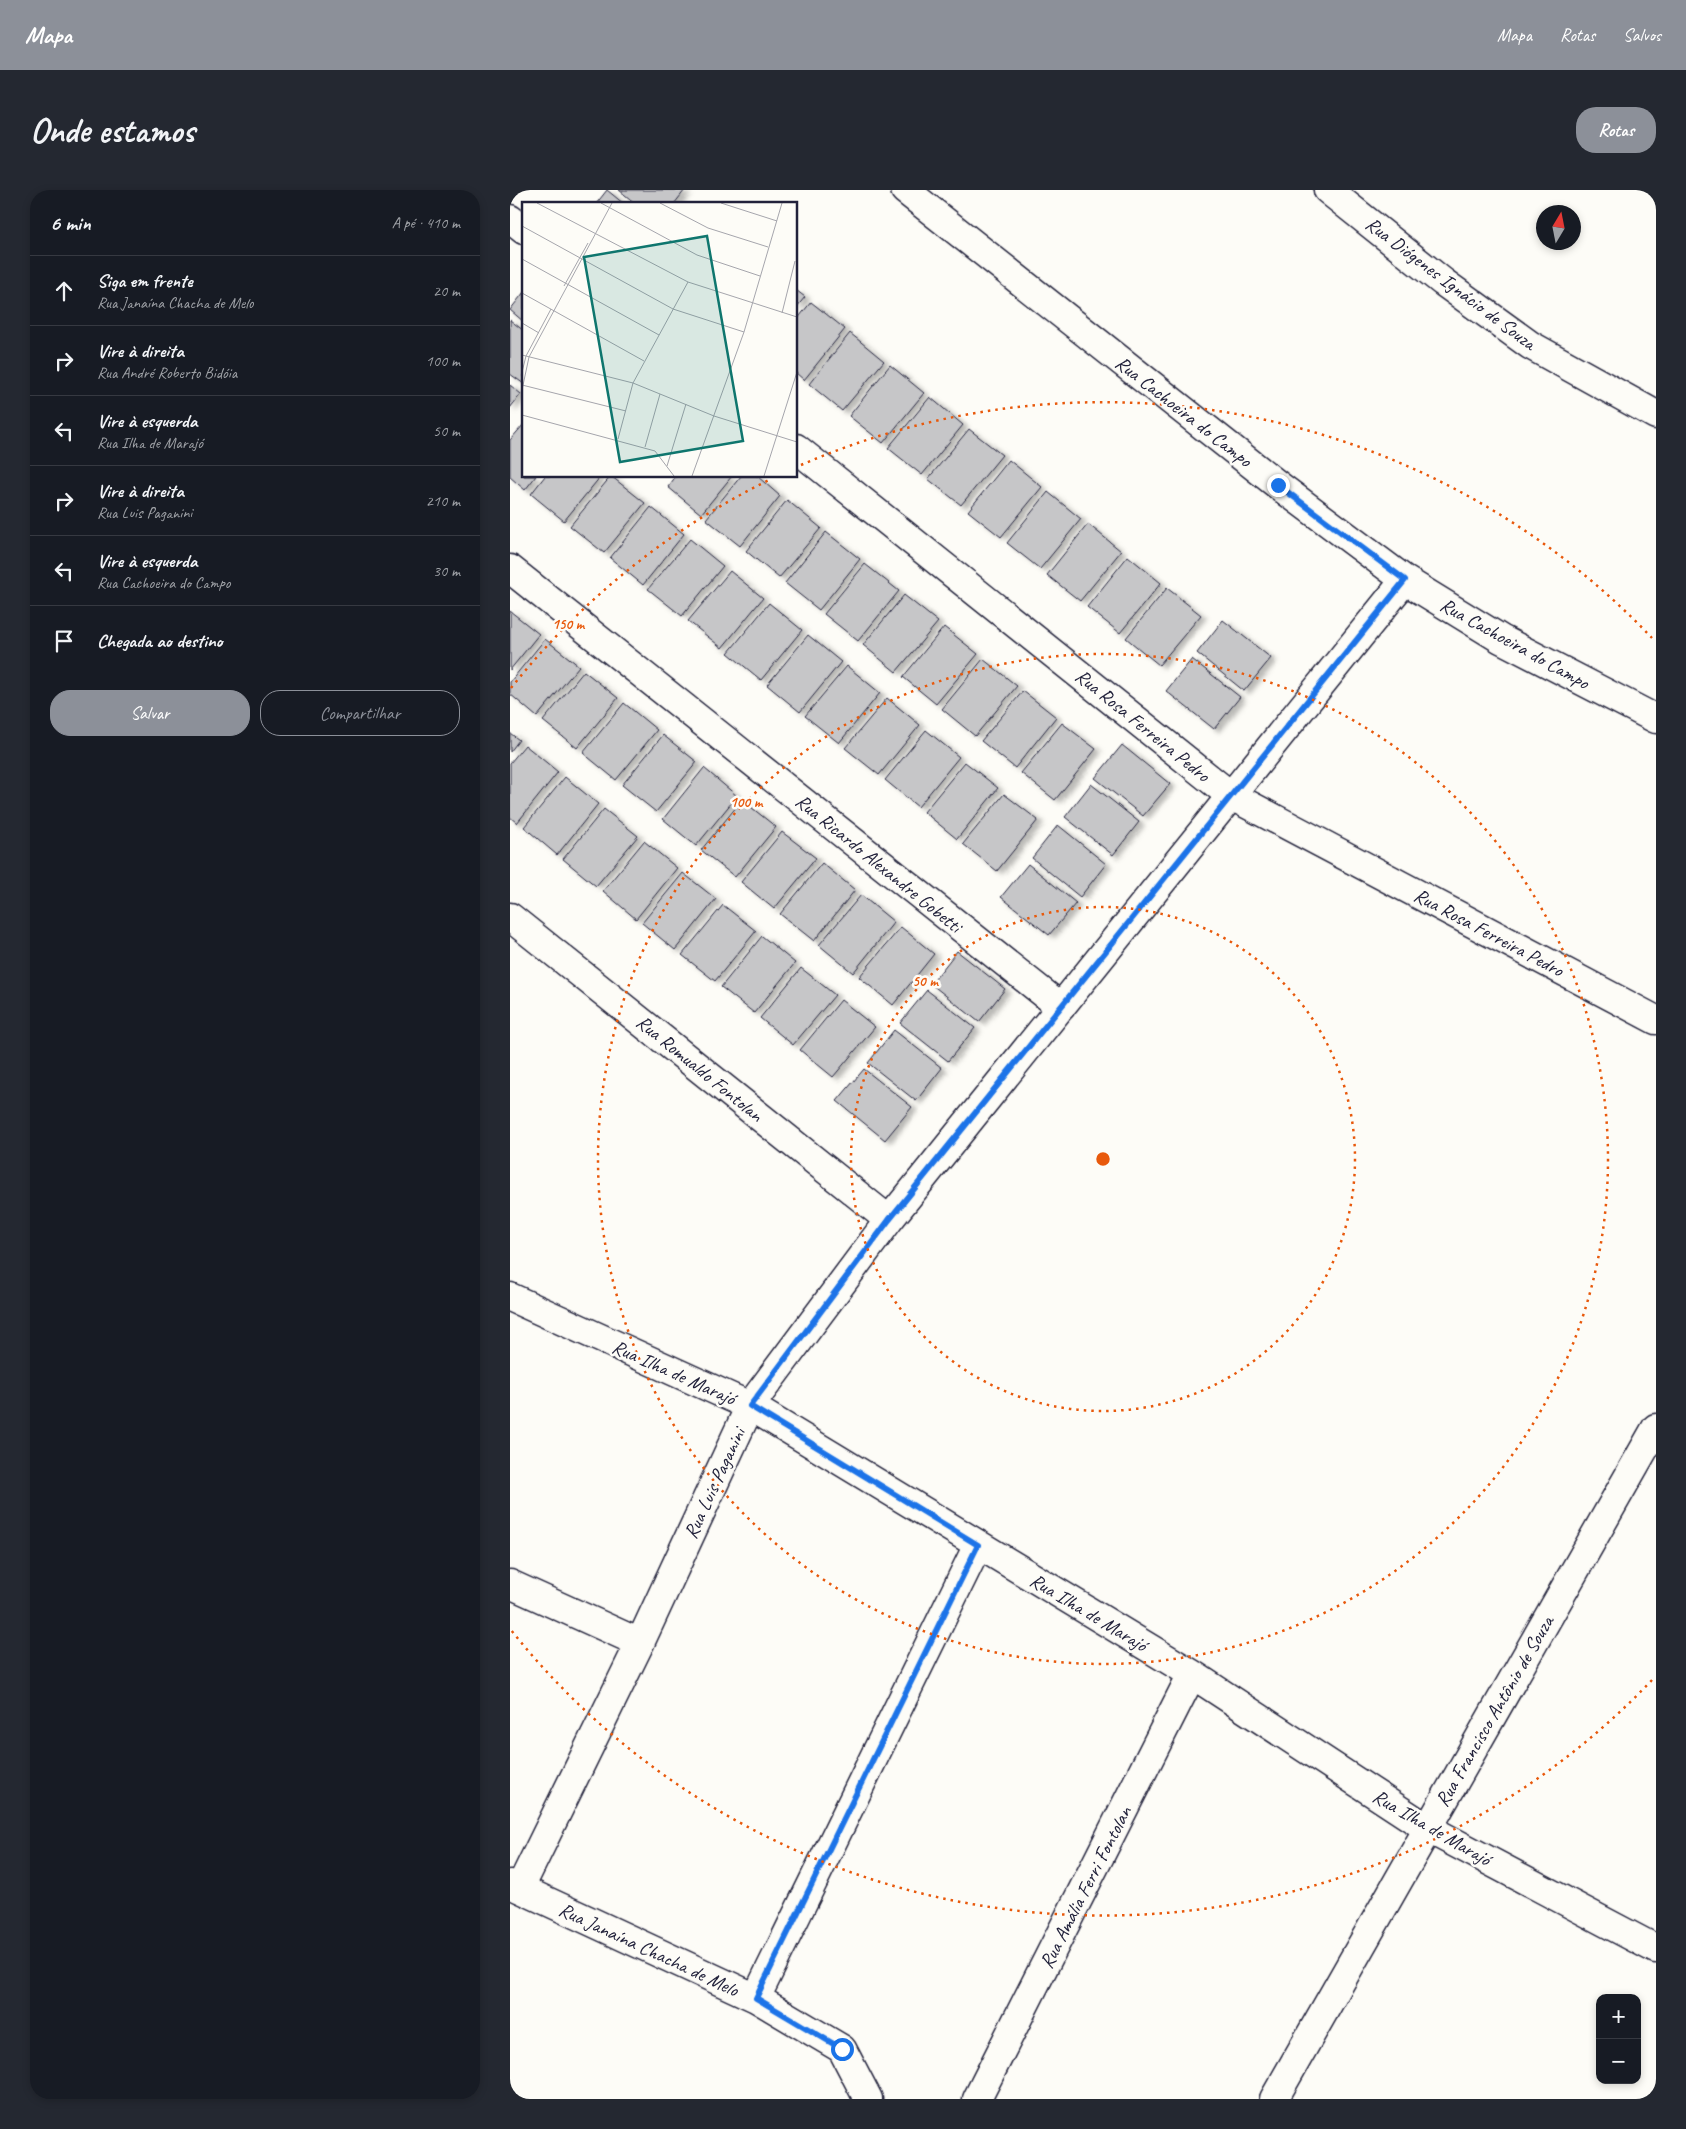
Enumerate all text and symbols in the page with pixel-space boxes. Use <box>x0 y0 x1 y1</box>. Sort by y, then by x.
text: Mapa <box>25 20 72 50</box>
text: Mapa <box>1497 24 1532 46</box>
text: Rotas <box>1560 24 1595 46</box>
text: Salvos <box>1623 24 1661 46</box>
button: Rotas <box>1576 107 1656 153</box>
text: Onde estamos <box>30 108 195 153</box>
inset map <box>522 202 798 478</box>
north arrow <box>1536 205 1581 250</box>
text: 6 min <box>50 210 91 236</box>
street label: Rua Diógenes Ignácio de Souza <box>1361 211 1542 357</box>
text: A pé · 410 m <box>392 213 460 233</box>
text: Siga em frente <box>97 269 193 293</box>
icon: ahead <box>50 277 78 305</box>
text: 20 m <box>433 281 460 301</box>
text: Rua Janaína Chacha de Melo <box>97 293 254 313</box>
text: Vire à direita <box>97 339 184 363</box>
icon: right <box>50 347 78 375</box>
street label: Rua Cachoeira do Campo <box>1110 350 1258 473</box>
text: 100 m <box>426 351 460 371</box>
text: Rua André Roberto Bidóia <box>97 363 237 383</box>
text: Vire à esquerda <box>97 409 197 433</box>
icon: left <box>50 417 78 445</box>
text: 50 m <box>433 421 460 441</box>
text: Rua Ilha de Marajó <box>97 433 203 453</box>
route end <box>1267 474 1290 497</box>
text: Vire à direita <box>97 479 184 503</box>
icon: right <box>50 487 78 515</box>
text: 210 m <box>426 491 460 511</box>
text: Rua Luis Paganini <box>97 503 192 523</box>
text: Vire à esquerda <box>97 549 197 573</box>
icon: left <box>50 557 78 585</box>
text: 30 m <box>433 561 460 581</box>
text: Rua Cachoeira do Campo <box>97 573 230 593</box>
street label: Rua Cachoeira do Campo <box>1436 592 1595 695</box>
text: 150 m <box>552 615 586 634</box>
icon: arrive <box>50 627 78 655</box>
text: Chegada ao destino <box>97 629 223 653</box>
street label: Rua Rosa Ferreira Pedro <box>1070 663 1216 788</box>
button: Salvar <box>50 690 250 736</box>
button: Compartilhar <box>260 690 460 736</box>
street label: Rua Ricardo Alexandre Gobetti <box>790 789 969 940</box>
text: 100 m <box>730 793 764 812</box>
street label: Rua Rosa Ferreira Pedro <box>1410 882 1569 983</box>
text: 50 m <box>912 972 939 991</box>
street label: Rua Romualdo Fontolan <box>631 1010 769 1128</box>
centre of rings <box>1094 1150 1112 1168</box>
street label: Rua Ilha de Marajó <box>608 1334 742 1412</box>
street label: Rua Luis Paganini <box>678 1422 752 1542</box>
street label: Rua Ilha de Marajó <box>1026 1568 1154 1659</box>
street label: Rua Francisco Antônio de Souza <box>1430 1610 1560 1811</box>
street label: Rua Ilha de Marajó <box>1368 1783 1498 1873</box>
street label: Rua Amália Ferri Fontolan <box>1034 1801 1138 1973</box>
street label: Rua Janaína Chacha de Melo <box>555 1897 744 2003</box>
map controls <box>1596 1994 1641 2084</box>
button: + <box>1596 1994 1641 2039</box>
route start <box>831 2038 854 2061</box>
button: − <box>1596 2039 1641 2084</box>

